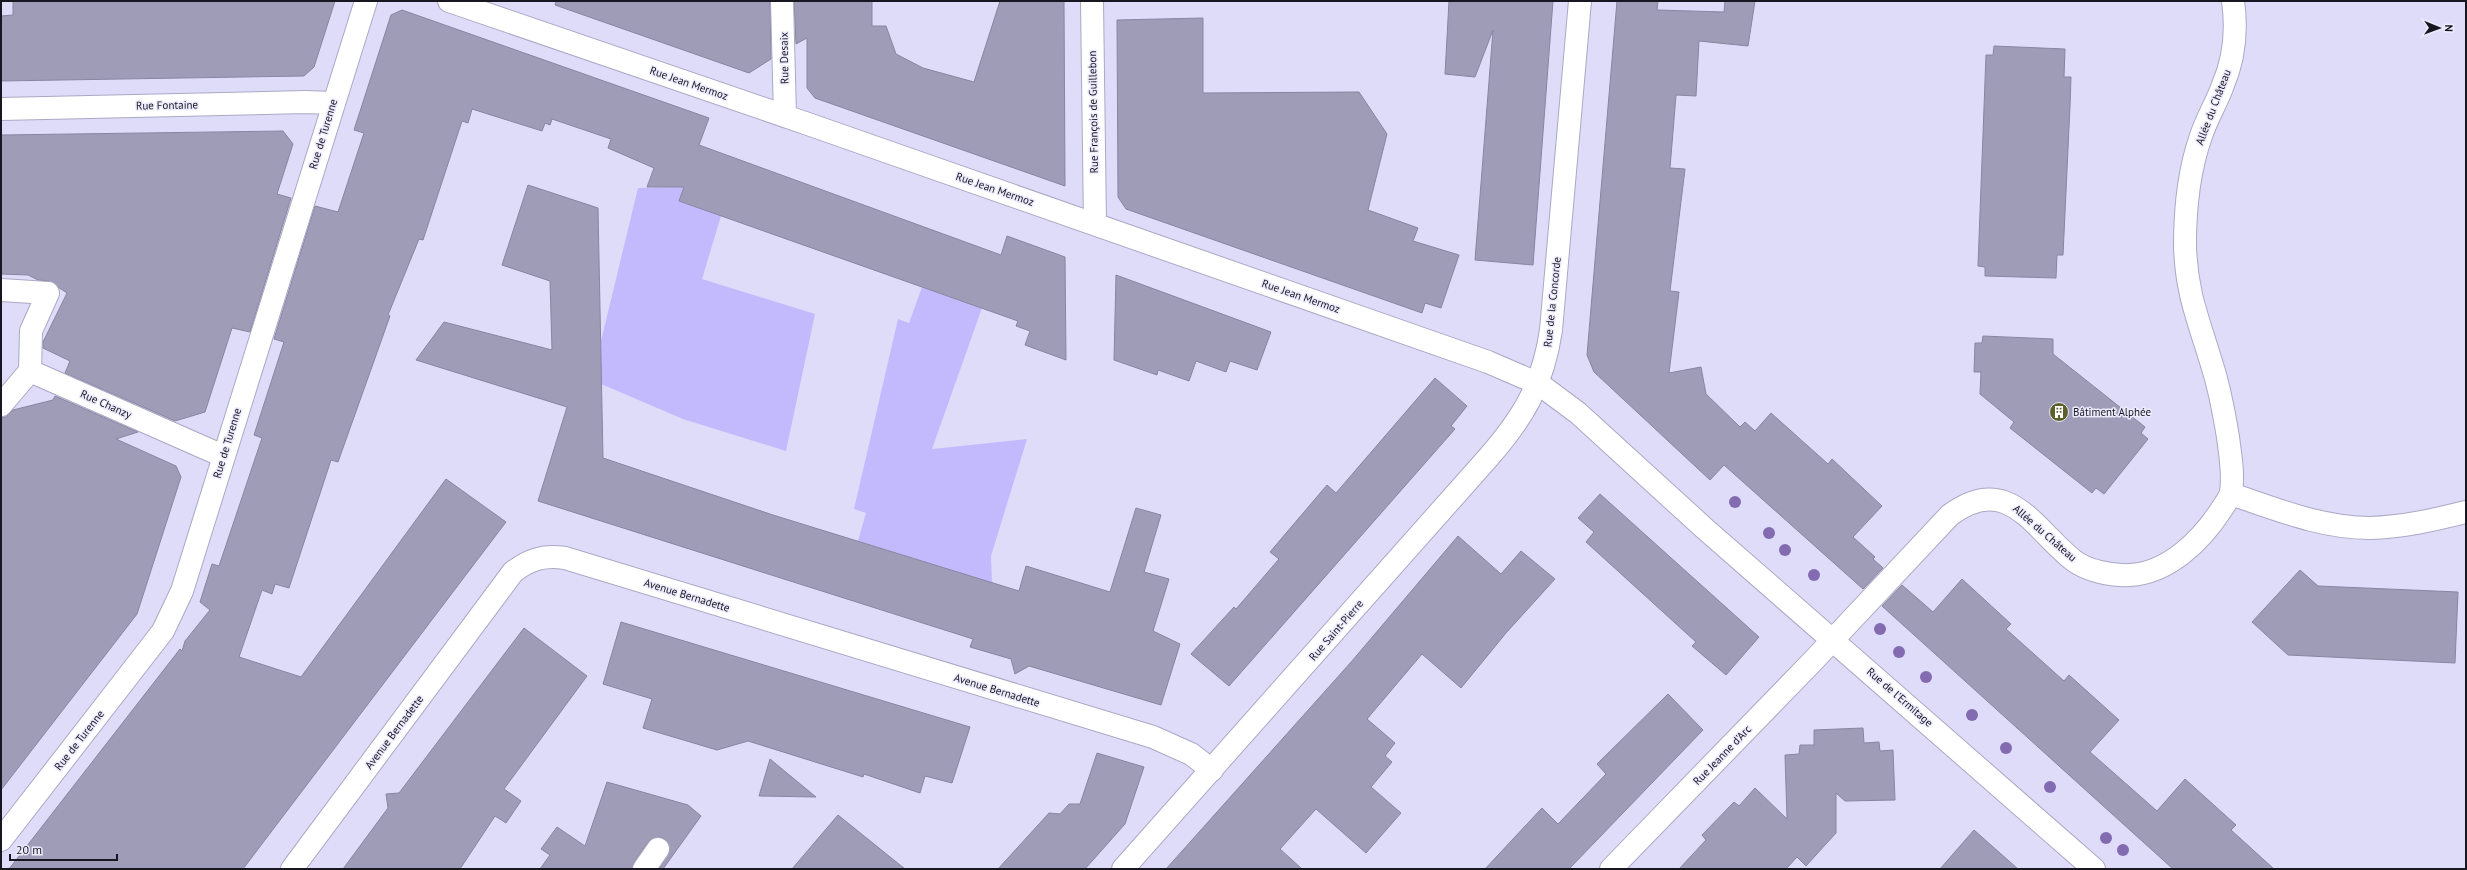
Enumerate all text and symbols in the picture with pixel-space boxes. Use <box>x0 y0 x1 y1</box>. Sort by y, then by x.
north arrow <box>2419 8 2459 48</box>
text: N <box>2442 24 2456 32</box>
street label: Rue Desaix <box>777 31 791 84</box>
street label: Rue François de Guillebon <box>1085 50 1101 174</box>
street label: Rue Jean Mermoz <box>648 63 730 103</box>
street label: Allée du Château <box>2192 67 2234 147</box>
street label: Rue Fontaine <box>136 97 199 113</box>
street label: Rue de Turenne <box>306 97 340 171</box>
street label: Rue Jean Mermoz <box>954 169 1036 209</box>
street label: Rue de la Concorde <box>1540 256 1564 348</box>
street label: Rue Jean Mermoz <box>1260 276 1342 316</box>
street label: Rue Chanzy <box>78 387 135 422</box>
building icon: Bâtiment Alphée <box>2048 401 2070 423</box>
place label: Bâtiment Alphée <box>2073 405 2151 419</box>
street label: Rue de Turenne <box>210 406 244 480</box>
street label: Allée du Château <box>2010 501 2080 565</box>
street label: Avenue Bernadette <box>642 575 732 615</box>
street label: Rue Saint-Pierre <box>1306 596 1367 663</box>
street label: Rue de l'Ermitage <box>1864 664 1936 730</box>
street label: Avenue Bernadette <box>952 670 1042 710</box>
street label: Avenue Bernadette <box>362 692 427 772</box>
street label: Rue de Turenne <box>51 707 107 773</box>
street label: Rue Jeanne d'Arc <box>1690 722 1754 788</box>
scale bar <box>10 836 117 862</box>
text: 20 m <box>16 842 42 857</box>

